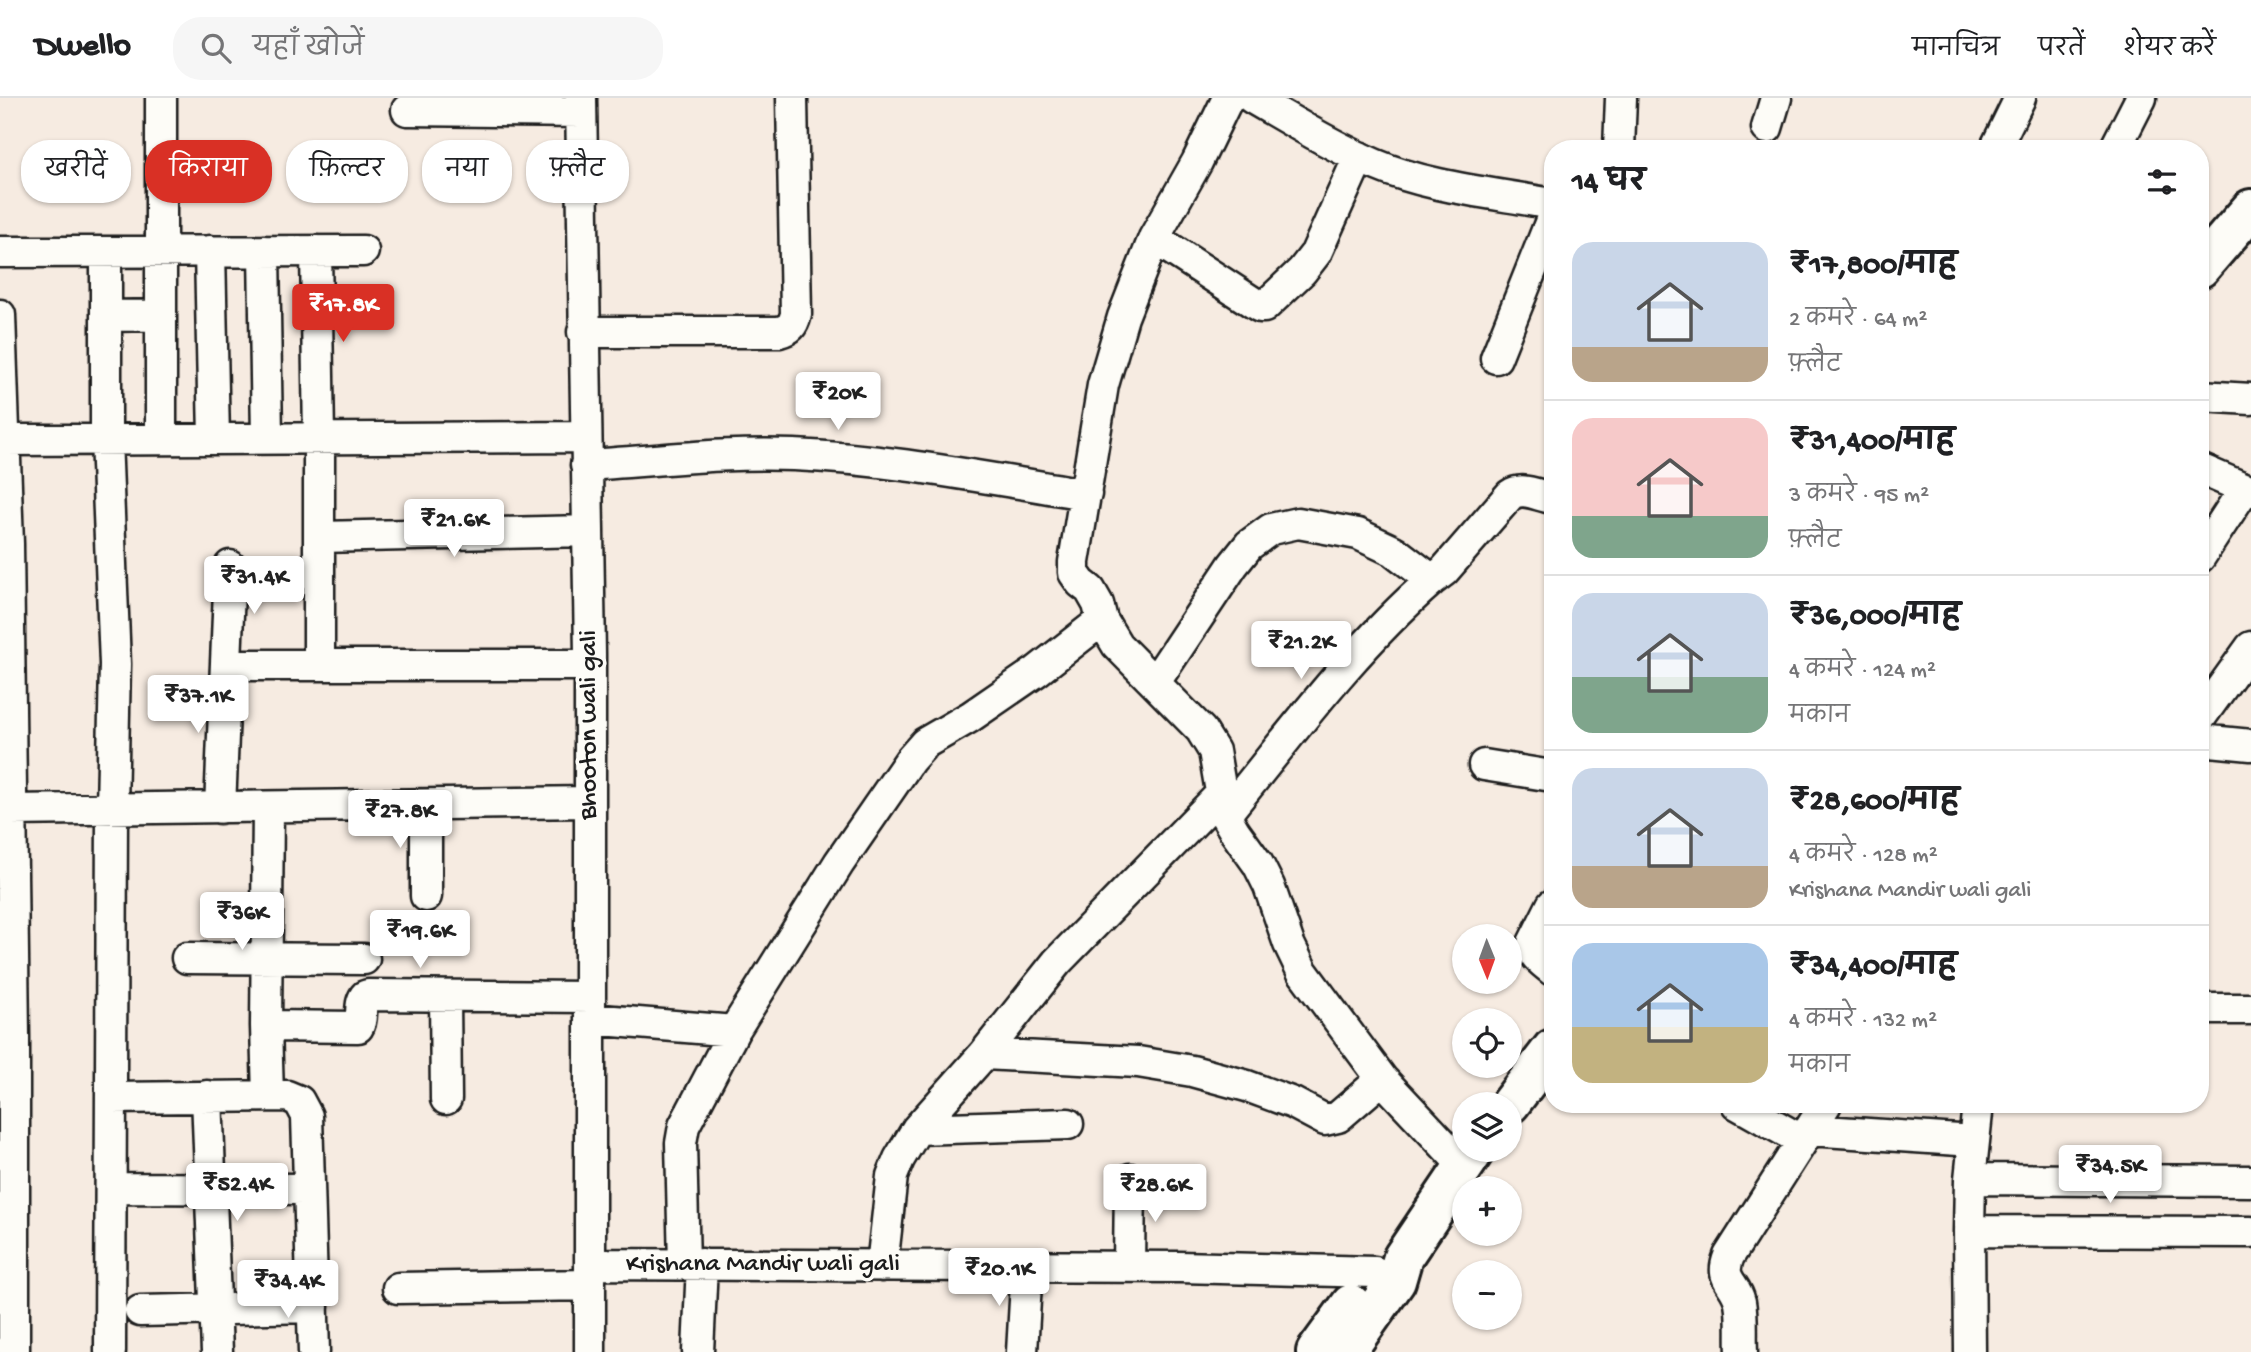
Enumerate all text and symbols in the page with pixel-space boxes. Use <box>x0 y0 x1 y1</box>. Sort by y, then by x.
search box <box>173 17 663 80</box>
text: Dwello <box>35 29 131 67</box>
icon: search <box>197 29 235 67</box>
text: यहाँ खोजें <box>253 35 364 66</box>
text: मानचित्र <box>1912 36 2000 65</box>
text: परतें <box>2038 36 2085 65</box>
text: शेयर करें <box>2123 36 2216 65</box>
chip: खरीदें <box>21 140 131 203</box>
chip: किराया <box>145 140 272 203</box>
chip: फ़िल्टर <box>286 140 408 203</box>
chip: नया <box>422 140 512 203</box>
chip: फ़्लैट <box>526 140 629 203</box>
icon: filters <box>2143 163 2181 201</box>
text: 14 घर <box>1572 167 1645 202</box>
text: ₹17,800/माह <box>1789 250 1957 285</box>
icon: home <box>1628 270 1712 354</box>
pin: ₹17.8K <box>286 285 400 344</box>
text: ₹17.8K <box>308 293 378 320</box>
text: 2 कमरे · 64 m² <box>1789 307 1927 334</box>
text: फ़्लैट <box>1789 353 1841 380</box>
pin: ₹20K <box>797 372 879 432</box>
text: ₹20K <box>812 381 864 408</box>
text: ₹31,400/माह <box>1789 426 1955 461</box>
icon: home <box>1628 446 1712 530</box>
text: 3 कमरे · 95 m² <box>1789 483 1929 510</box>
pin: ₹21.6K <box>397 500 511 559</box>
text: ₹21.6K <box>420 508 488 535</box>
text: फ़्लैट <box>1789 529 1841 556</box>
pin: ₹31.4K <box>197 556 311 616</box>
text: ₹31.4K <box>220 565 288 592</box>
text: ₹36,000/माह <box>1789 601 1961 636</box>
icon: home <box>1628 621 1712 705</box>
pin: ₹21.2K <box>1244 622 1358 681</box>
street label: Bhooton wali gali <box>575 630 606 821</box>
text: ₹21.2K <box>1267 630 1335 657</box>
text: 4 कमरे · 124 m² <box>1789 658 1936 685</box>
pin: ₹37.1K <box>141 676 255 735</box>
text: ₹37.1K <box>164 684 232 711</box>
text: मकान <box>1789 704 1850 731</box>
text: ₹28,600/माह <box>1789 786 1959 821</box>
pin: ₹27.8K <box>343 790 457 850</box>
icon: home <box>1628 796 1712 880</box>
text: ₹27.8K <box>364 799 436 826</box>
text: 4 कमरे · 128 m² <box>1789 843 1938 870</box>
text: Krishana Mandir wali gali <box>1789 878 2031 905</box>
pin: ₹36K <box>201 892 283 952</box>
text: ₹36K <box>216 901 268 928</box>
pin: ₹19.6K <box>363 910 477 970</box>
text: ₹19.6K <box>386 919 454 946</box>
north arrow <box>1452 924 1522 994</box>
map controls <box>1452 924 1522 1330</box>
text: ₹34,400/माह <box>1789 951 1957 986</box>
icon: home <box>1628 971 1712 1055</box>
button: locate <box>1452 1008 1522 1078</box>
text: 4 कमरे · 132 m² <box>1789 1008 1937 1035</box>
text: मकान <box>1789 1054 1850 1081</box>
button: layers <box>1452 1092 1522 1162</box>
pin: ₹34.5K <box>2053 1146 2167 1205</box>
text: ₹34.5K <box>2075 1154 2145 1181</box>
pin: ₹52.4K <box>180 1164 294 1223</box>
pin: ₹28.6K <box>1098 1164 1212 1224</box>
text: ₹52.4K <box>202 1172 272 1199</box>
text: ₹28.6K <box>1119 1173 1191 1200</box>
button: + <box>1452 1176 1522 1246</box>
pin: ₹20.1K <box>942 1248 1056 1308</box>
street label: Krishana Mandir wali gali <box>626 1250 900 1281</box>
text: ₹20.1K <box>964 1257 1034 1284</box>
pin: ₹34.4K <box>231 1260 345 1320</box>
button: − <box>1452 1260 1522 1330</box>
text: ₹34.4K <box>253 1269 323 1296</box>

